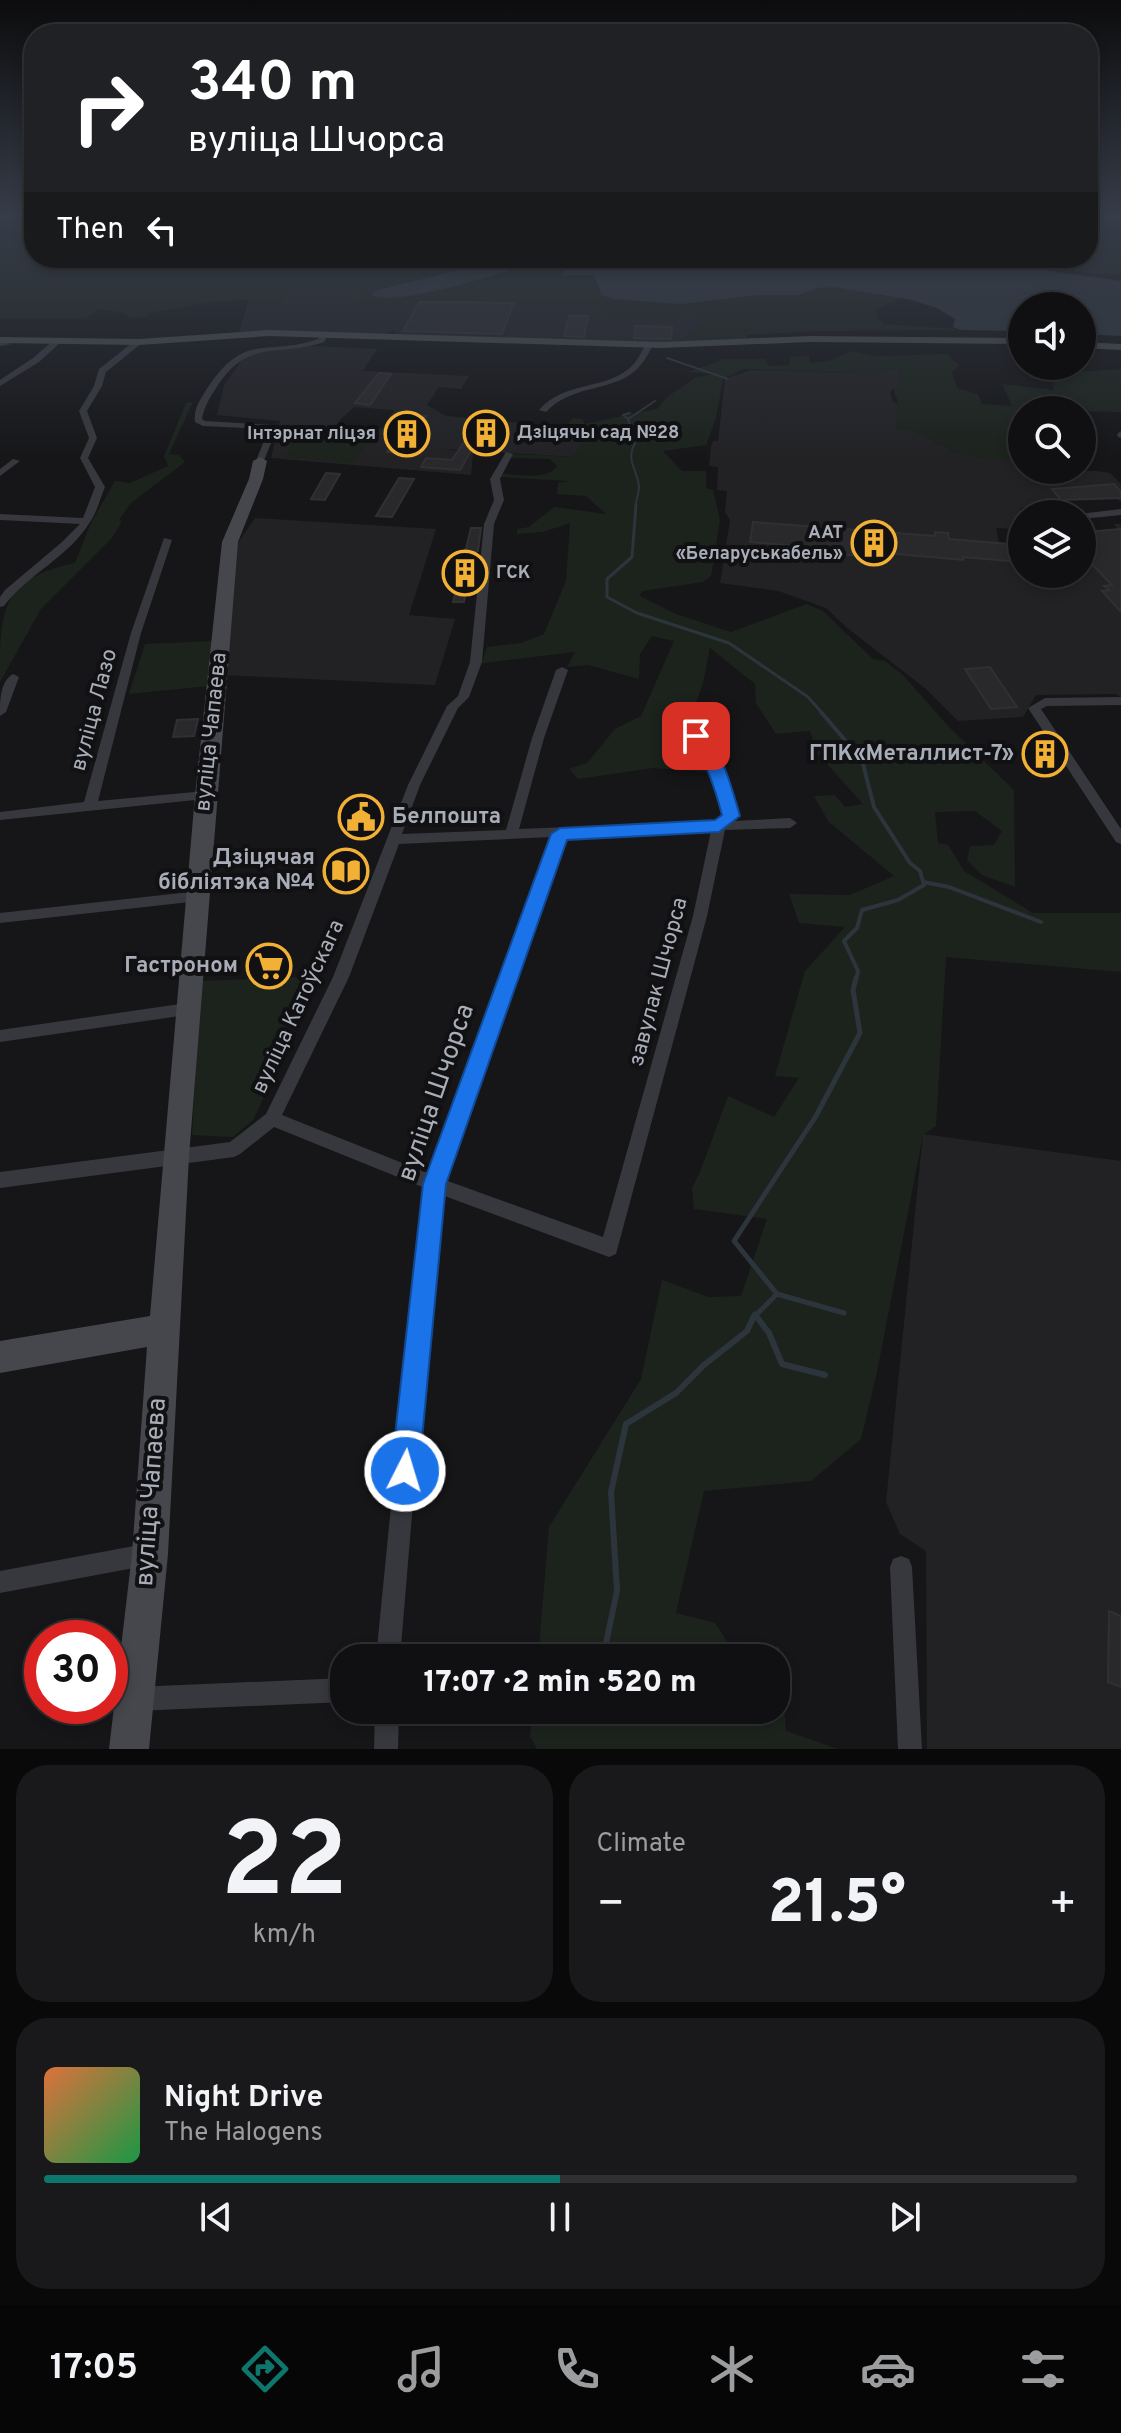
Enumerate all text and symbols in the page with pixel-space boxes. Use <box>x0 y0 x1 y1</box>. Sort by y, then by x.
text: 340 m <box>188 50 357 120</box>
icon: right <box>56 56 160 160</box>
text: вуліца Шчорса <box>188 119 445 165</box>
icon: left <box>140 208 184 252</box>
text: Then <box>56 212 124 249</box>
map controls <box>1008 292 1096 588</box>
button: sound <box>1008 292 1096 380</box>
button: search <box>1008 396 1096 484</box>
building icon: Дзіцячы сад №28 <box>462 409 510 457</box>
building icon: Інтэрнат ліцэя <box>383 410 431 458</box>
place label: Дзіцячы сад №28 <box>517 422 679 445</box>
place label: Інтэрнат ліцэя <box>247 423 376 446</box>
button: layers <box>1008 500 1096 588</box>
building icon: ААТ «Беларуськабель» <box>850 519 898 567</box>
place label: ААТ «Беларуськабель» <box>676 522 843 566</box>
building icon: ГСК <box>441 549 489 597</box>
place label: ГСК <box>496 562 531 585</box>
street label: вуліца Лазо <box>66 646 124 774</box>
street label: вуліца Чапаева <box>190 651 234 813</box>
pin <box>662 702 730 770</box>
icon: arrive <box>674 714 718 758</box>
building icon: ГПК«Металлист-7» <box>1021 730 1069 778</box>
place label: ГПК«Металлист-7» <box>809 741 1014 768</box>
public building icon: Белпошта <box>337 793 385 841</box>
place label: Белпошта <box>392 804 501 831</box>
place label: Дзіцячая бібліятэка №4 <box>158 845 315 897</box>
library icon: Дзіцячая бібліятэка №4 <box>322 847 370 895</box>
street label: завулак Шчорса <box>623 895 695 1069</box>
street label: вуліца Катоўскага <box>247 916 351 1098</box>
supermarket icon: Гастроном <box>245 942 293 990</box>
place label: Гастроном <box>124 953 238 980</box>
street label: вуліца Шчорса <box>391 1000 483 1186</box>
street label: вуліца Чапаева <box>129 1397 175 1587</box>
position arrow <box>363 1429 447 1513</box>
speed limit sign: 30 <box>24 1620 128 1724</box>
text: 17:07 · 2 min · 520 m <box>423 1665 697 1702</box>
text: 22 <box>221 1801 348 1933</box>
text: Climate <box>597 1828 686 1861</box>
text: 21.5° <box>768 1868 906 1944</box>
text: − <box>597 1878 625 1934</box>
text: + <box>1049 1878 1077 1934</box>
text: km/h <box>253 1919 316 1952</box>
text: Night Drive <box>164 2080 323 2117</box>
text: The Halogens <box>164 2117 323 2150</box>
icon: previous <box>194 2195 238 2239</box>
icon: pause <box>538 2195 582 2239</box>
icon: next <box>883 2195 927 2239</box>
icon: directions <box>237 2341 293 2397</box>
icon: music <box>393 2341 449 2397</box>
icon: phone <box>549 2341 605 2397</box>
icon: climate <box>704 2341 760 2397</box>
icon: car <box>860 2341 916 2397</box>
icon: filters <box>1015 2341 1071 2397</box>
text: 17:05 <box>50 2346 138 2392</box>

